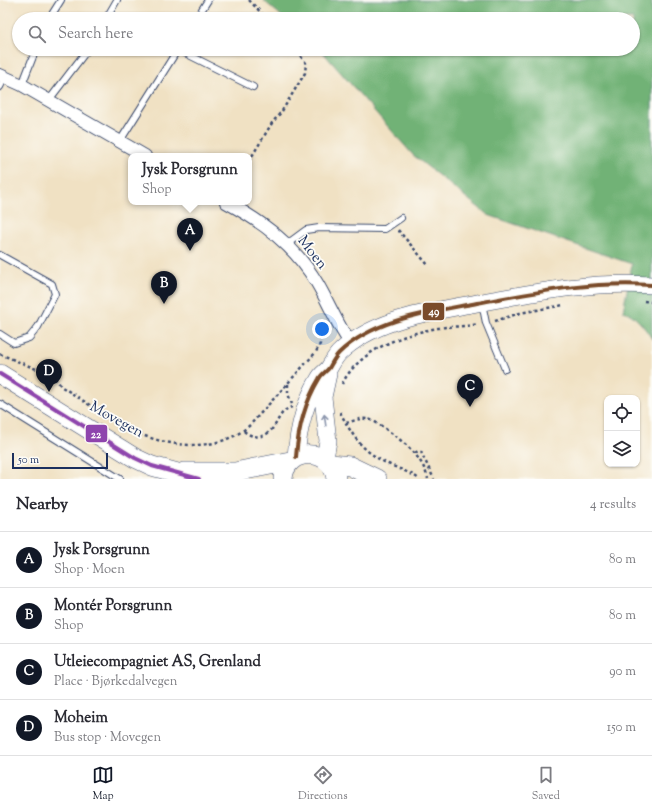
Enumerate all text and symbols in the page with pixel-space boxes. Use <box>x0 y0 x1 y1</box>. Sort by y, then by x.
search box <box>12 12 640 56</box>
icon: search <box>26 23 48 45</box>
text: Search here <box>58 24 133 45</box>
popup <box>128 153 252 205</box>
text: Jysk Porsgrunn <box>142 160 238 181</box>
text: Shop <box>142 181 171 199</box>
pin: A <box>177 218 203 251</box>
street label: Moen <box>292 232 332 274</box>
pin: B <box>151 271 177 304</box>
line badge: 49 <box>422 302 445 321</box>
text: 49 <box>428 304 440 320</box>
your location <box>312 319 332 339</box>
pin: D <box>36 359 62 392</box>
pin: C <box>457 374 483 407</box>
map controls <box>604 395 640 467</box>
button: locate <box>604 395 640 431</box>
street label: Movegen <box>85 397 147 444</box>
one-way arrow <box>321 414 329 427</box>
line badge: 22 <box>85 424 108 443</box>
text: 22 <box>91 427 102 443</box>
button: layers <box>604 431 640 467</box>
scale bar <box>12 451 108 470</box>
text: 50 m <box>18 452 39 468</box>
text: Nearby <box>16 493 68 517</box>
text: 4 results <box>590 496 636 514</box>
text: Jysk Porsgrunn <box>54 540 150 561</box>
text: A <box>24 551 34 569</box>
text: 80 m <box>609 551 636 569</box>
text: Shop · Moen <box>54 561 125 579</box>
text: Montér Porsgrunn <box>54 596 172 617</box>
text: B <box>25 607 33 625</box>
text: 80 m <box>609 607 636 625</box>
text: Shop <box>54 617 83 635</box>
text: Utleiecompagniet AS, Grenland <box>54 652 261 673</box>
text: C <box>24 663 34 681</box>
text: 90 m <box>609 663 636 681</box>
text: Place · Bjørkedalvegen <box>54 673 178 691</box>
text: Moheim <box>54 708 108 729</box>
text: D <box>24 719 34 737</box>
text: 150 m <box>607 719 636 737</box>
text: Bus stop · Movegen <box>54 729 161 747</box>
tab: Map <box>92 764 114 804</box>
tab: Directions <box>298 764 348 804</box>
tab: Saved <box>532 764 560 804</box>

